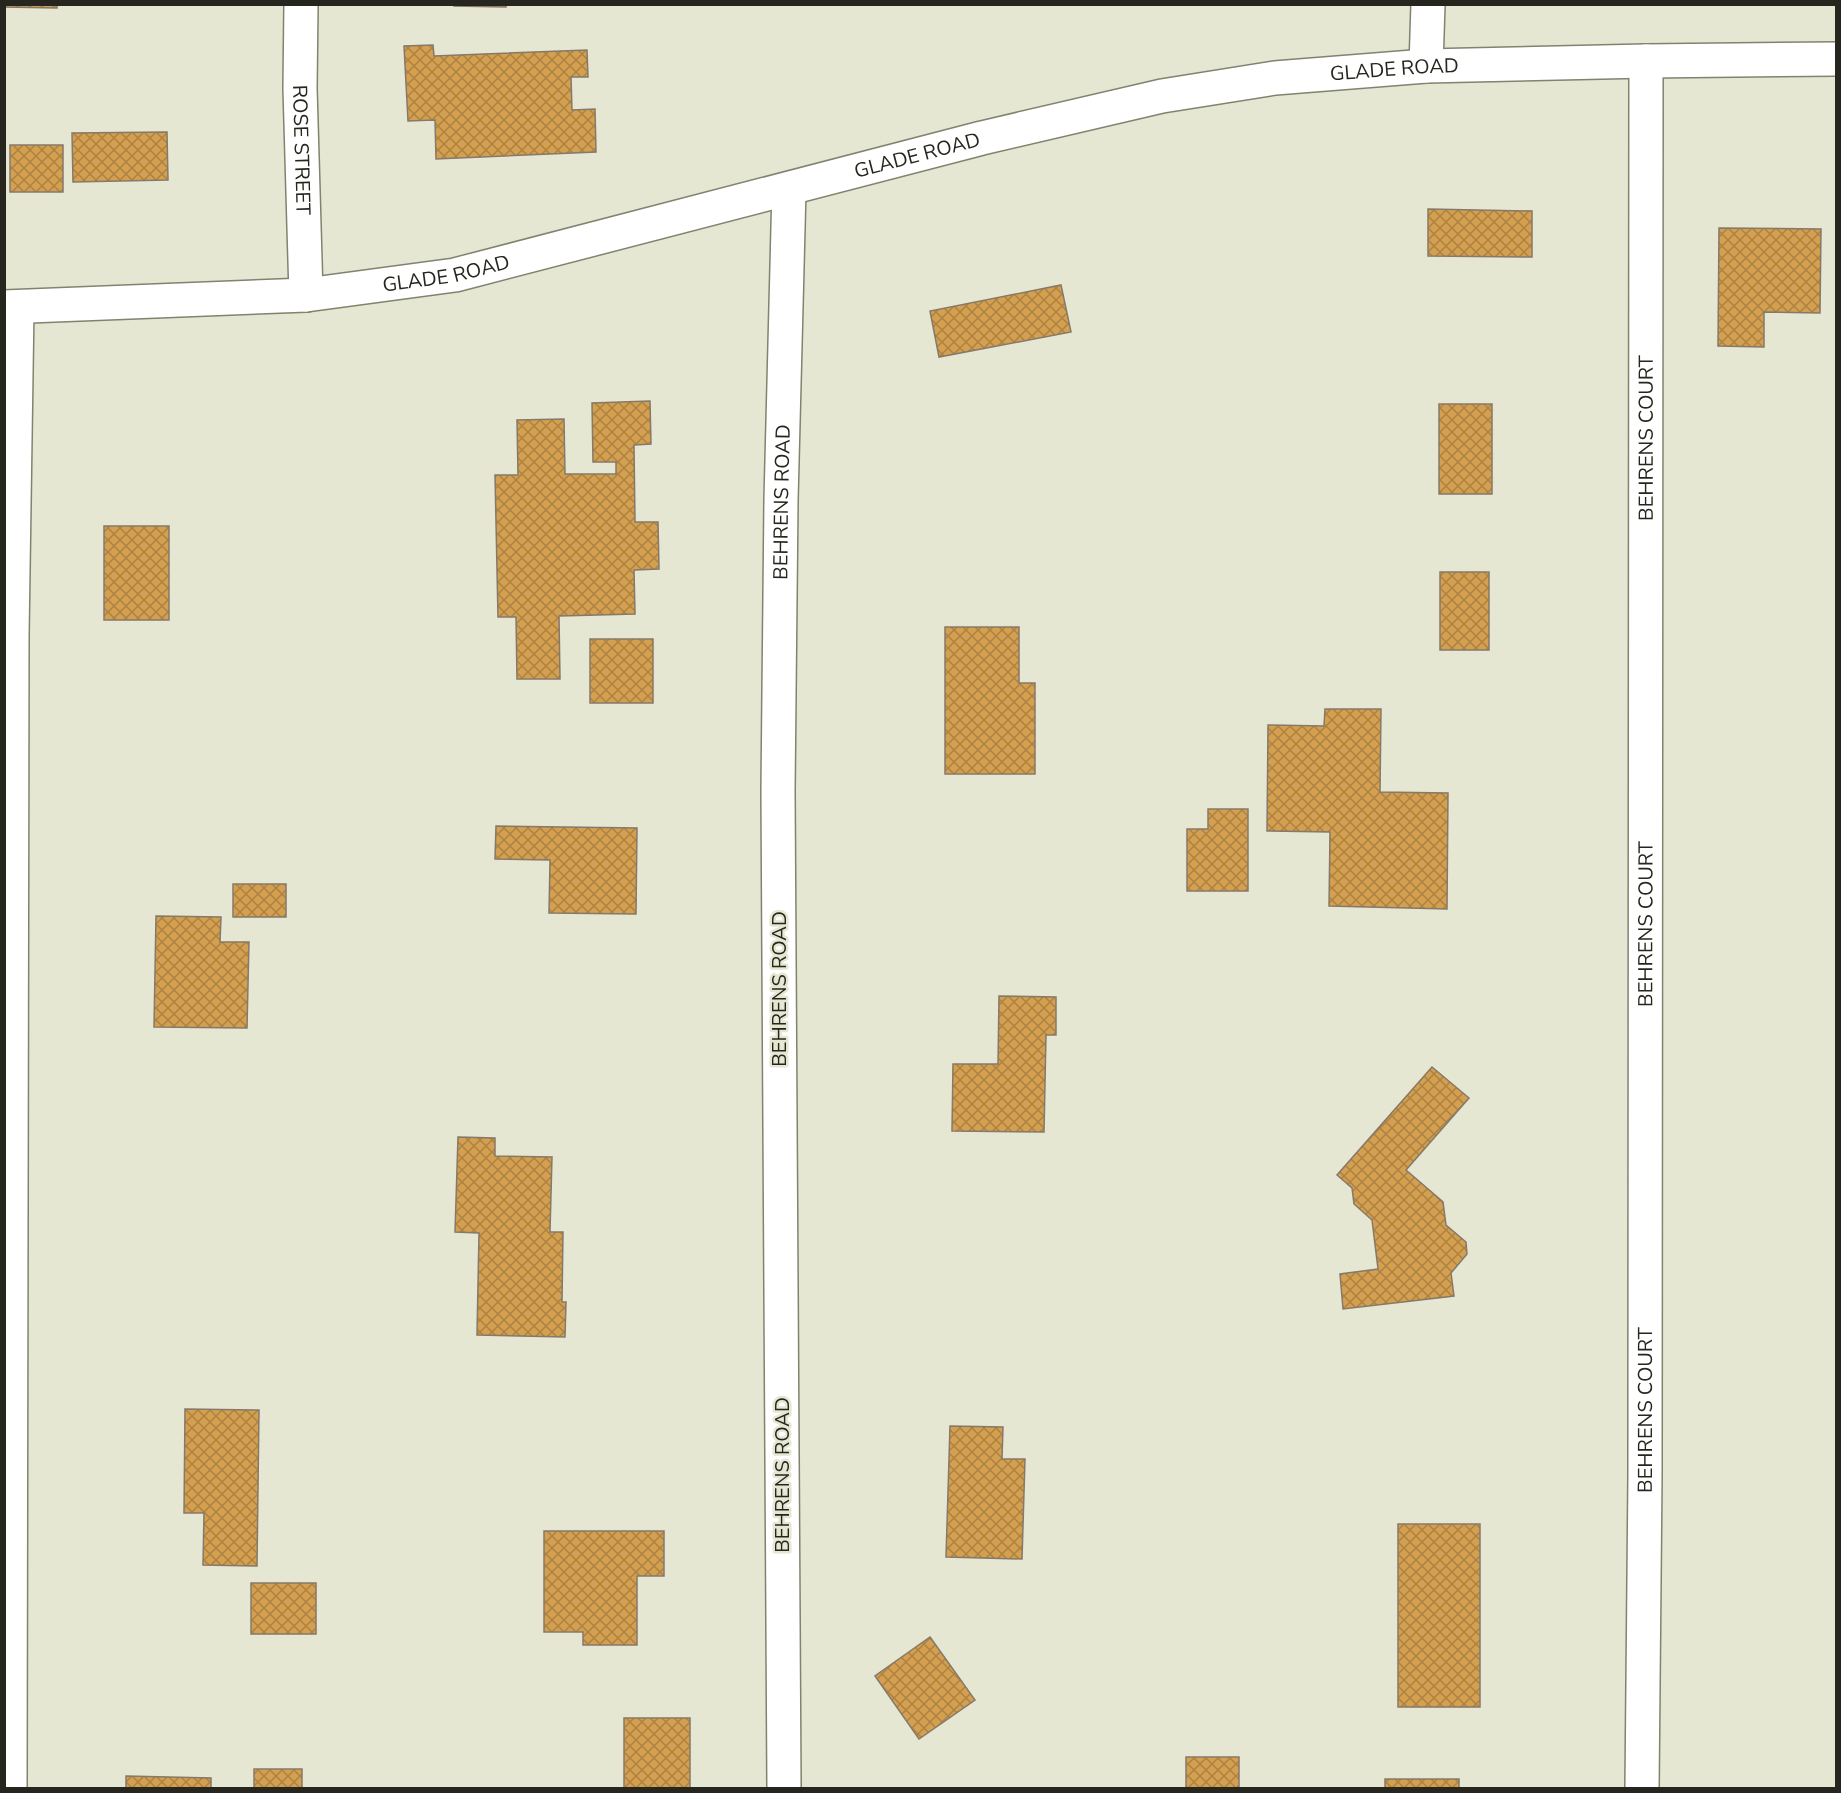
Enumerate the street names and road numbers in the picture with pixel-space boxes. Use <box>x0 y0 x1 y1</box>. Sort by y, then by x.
street label: GLADE ROAD <box>1329 52 1459 87</box>
street label: ROSE STREET <box>286 84 317 215</box>
street label: GLADE ROAD <box>851 126 983 184</box>
street label: GLADE ROAD <box>381 248 513 298</box>
street label: BEHRENS COURT <box>1632 355 1659 521</box>
street label: BEHRENS ROAD <box>767 424 796 580</box>
street label: BEHRENS COURT <box>1632 841 1659 1007</box>
street label: BEHRENS ROAD <box>766 911 793 1067</box>
street label: BEHRENS COURT <box>1631 1327 1659 1493</box>
street label: BEHRENS ROAD <box>769 1397 796 1553</box>

